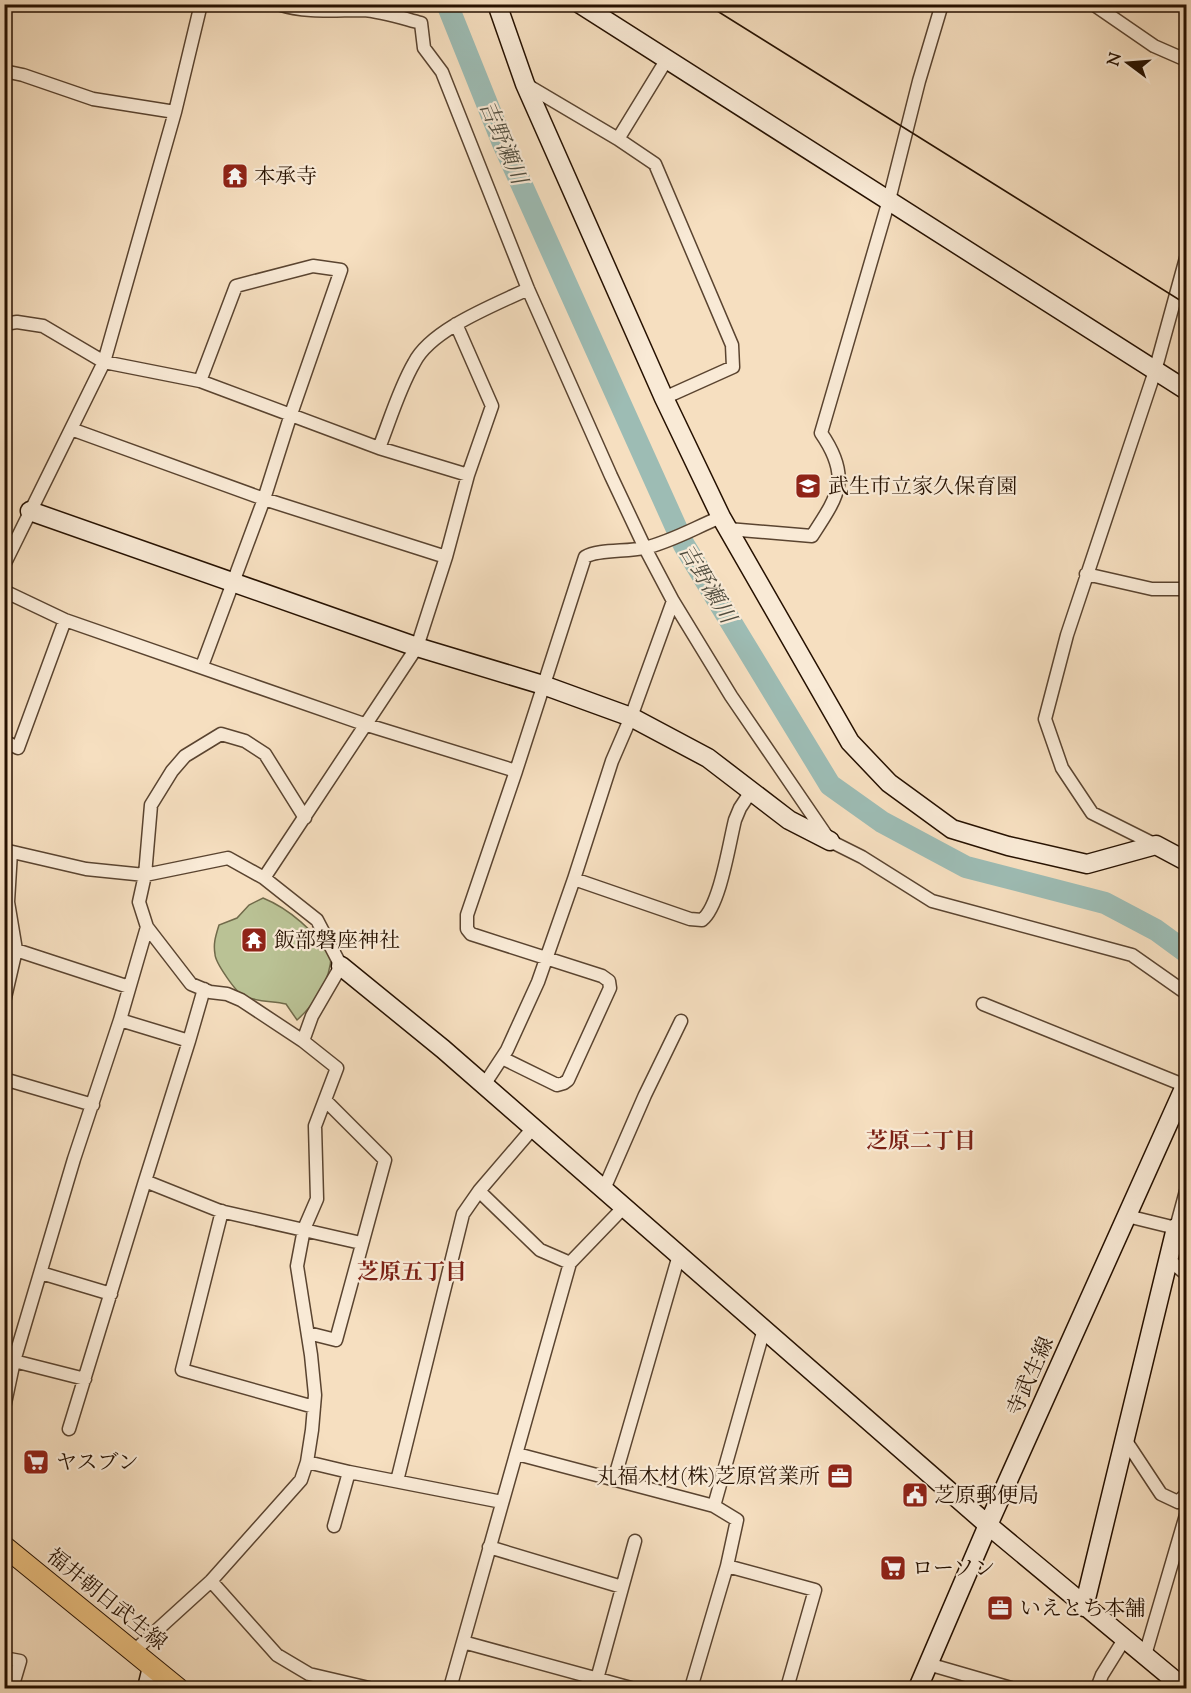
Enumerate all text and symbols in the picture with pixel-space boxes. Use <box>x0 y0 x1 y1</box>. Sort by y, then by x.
north arrow <box>1098 33 1158 93</box>
text: N <box>1103 50 1129 69</box>
water label: 吉野瀬川 <box>469 96 534 192</box>
temple icon: 本承寺 <box>220 161 250 191</box>
place label: 本承寺 <box>254 163 317 193</box>
school or university icon: 武生市立家久保育園 <box>793 471 823 501</box>
place label: 武生市立家久保育園 <box>828 473 1017 503</box>
water label: 吉野瀬川 <box>669 539 743 632</box>
temple icon: 飯部磐座神社 <box>239 925 269 955</box>
place label: 飯部磐座神社 <box>274 927 400 957</box>
district label: 芝原二丁目 <box>866 1127 976 1159</box>
district label: 芝原五丁目 <box>357 1258 467 1290</box>
street label: 寺武生線 <box>1001 1332 1063 1421</box>
supermarket icon: ヤスブン <box>21 1447 51 1477</box>
place label: ヤスブン <box>56 1449 139 1479</box>
office icon: 丸福木材(株)芝原営業所 <box>825 1461 855 1491</box>
place label: 丸福木材(株)芝原営業所 <box>596 1463 820 1493</box>
public building icon: 芝原郵便局 <box>900 1480 930 1510</box>
place label: 芝原郵便局 <box>934 1482 1039 1512</box>
street label: 福井朝日武生線 <box>39 1543 172 1658</box>
supermarket icon: ローソン <box>878 1553 908 1583</box>
place label: ローソン <box>912 1555 995 1585</box>
office icon: いえとち本舗 <box>985 1593 1015 1623</box>
place label: いえとち本舗 <box>1020 1595 1146 1625</box>

